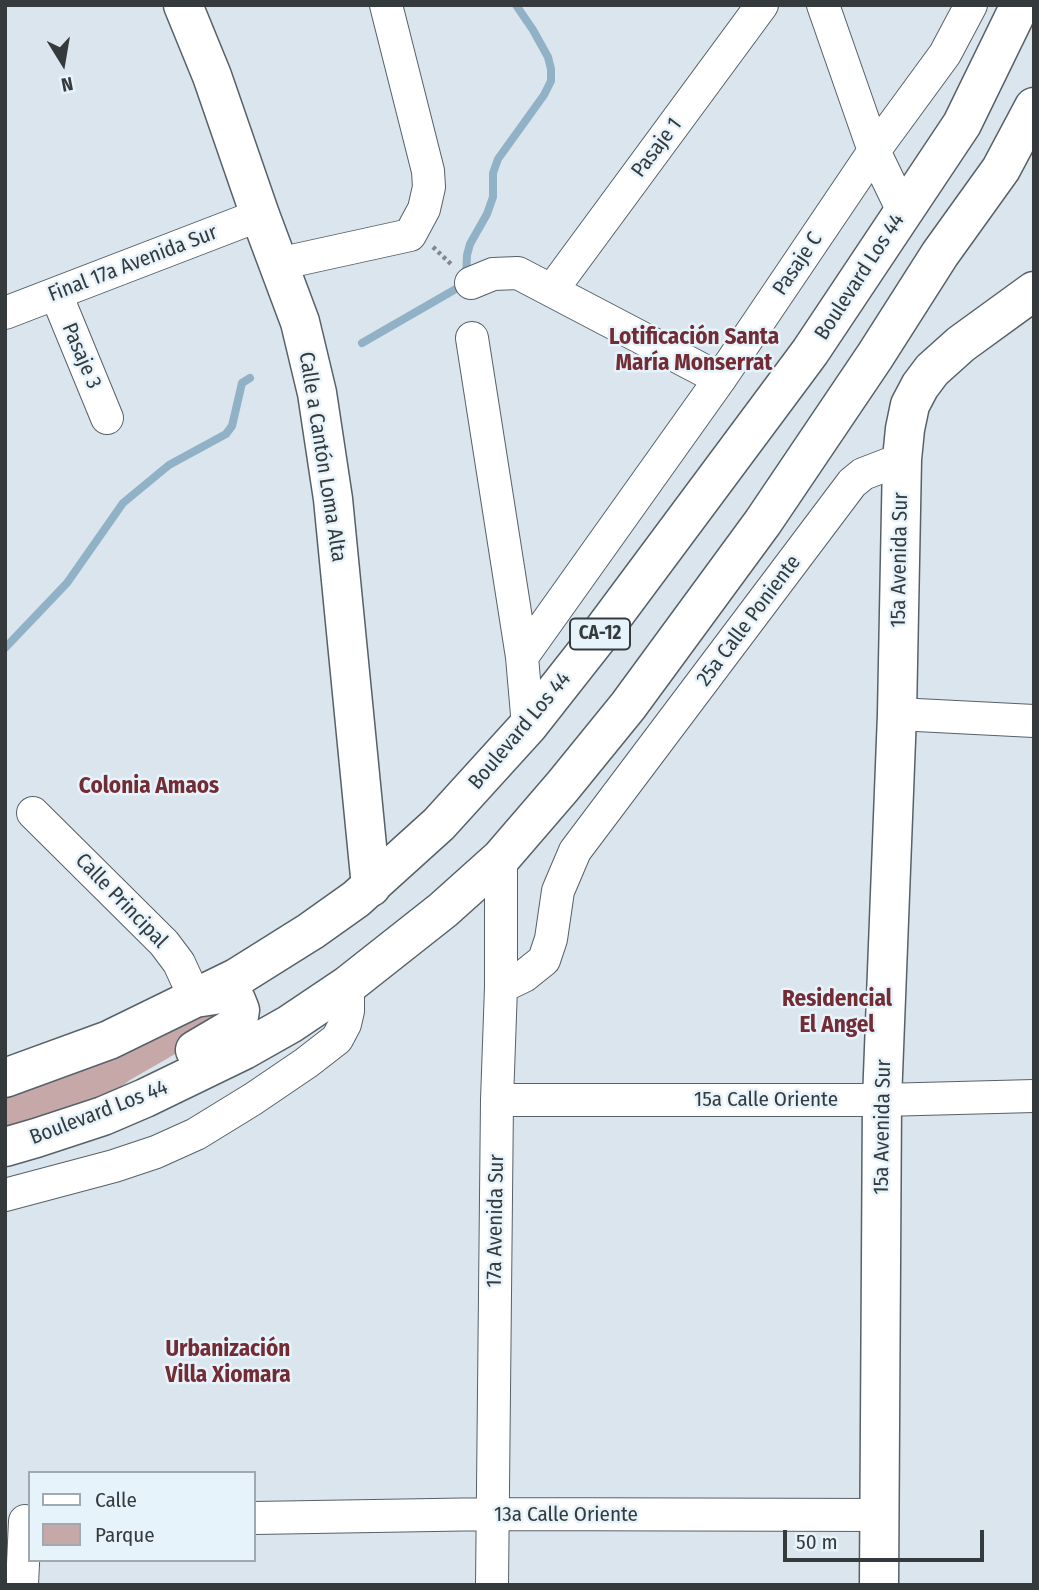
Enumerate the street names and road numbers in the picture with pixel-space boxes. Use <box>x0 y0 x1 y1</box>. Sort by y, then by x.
street label: Pasaje 1 <box>627 113 687 183</box>
street label: Boulevard Los 44 <box>810 209 910 345</box>
street label: Final 17a Avenida Sur <box>45 220 221 308</box>
street label: Pasaje C <box>768 228 828 300</box>
street label: Pasaje 3 <box>56 319 106 393</box>
street label: Calle a Cantón Loma Alta <box>293 350 351 564</box>
street label: 15a Avenida Sur <box>886 492 914 628</box>
street label: 25a Calle Poniente <box>692 551 806 691</box>
road number: CA-12 <box>570 618 630 650</box>
street label: Boulevard Los 44 <box>464 667 576 795</box>
street label: Calle Principal <box>70 848 172 954</box>
street label: 15a Avenida Sur <box>869 1059 897 1195</box>
street label: Boulevard Los 44 <box>27 1075 171 1151</box>
street label: 15a Calle Oriente <box>694 1087 838 1113</box>
street label: 17a Avenida Sur <box>482 1154 510 1288</box>
street label: 13a Calle Oriente <box>494 1502 638 1528</box>

